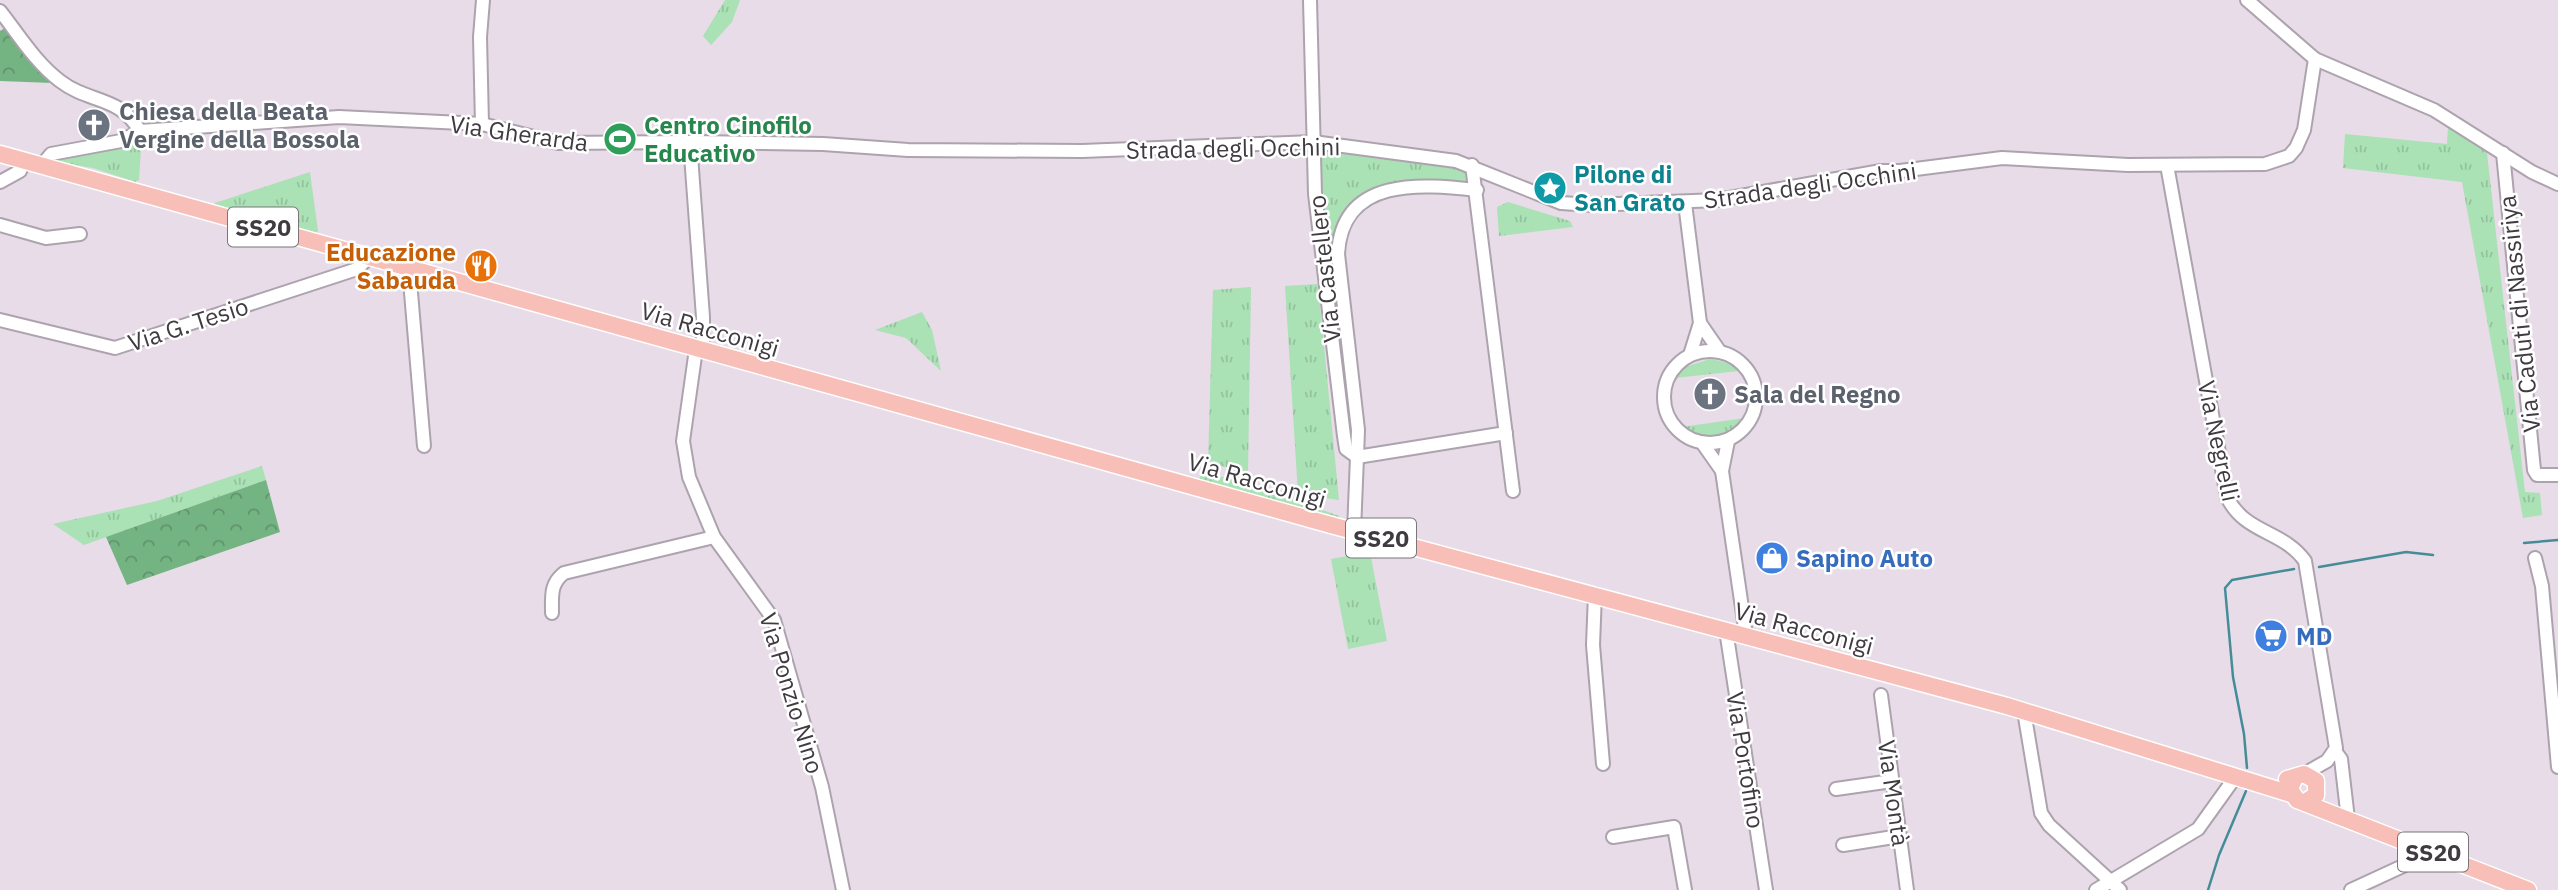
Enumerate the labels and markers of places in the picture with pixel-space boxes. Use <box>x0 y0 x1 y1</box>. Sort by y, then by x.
place label: Chiesa della Beata Vergine della Bossola <box>119 95 360 155</box>
church icon: Chiesa della Beata Vergine della Bossola <box>75 106 113 144</box>
place label: Centro Cinofilo Educativo <box>644 109 812 169</box>
sports icon: Centro Cinofilo Educativo <box>601 120 639 158</box>
place label: Pilone di San Grato <box>1574 158 1685 218</box>
place icon: Pilone di San Grato <box>1531 169 1569 207</box>
place label: Educazione Sabauda <box>326 236 456 296</box>
restaurant icon: Educazione Sabauda <box>462 247 500 285</box>
church icon: Sala del Regno <box>1691 375 1729 413</box>
place label: Sala del Regno <box>1734 378 1901 410</box>
shop icon: Sapino Auto <box>1753 539 1791 577</box>
place label: Sapino Auto <box>1796 542 1933 574</box>
supermarket icon: MD <box>2252 617 2290 655</box>
place label: MD <box>2296 620 2332 652</box>

